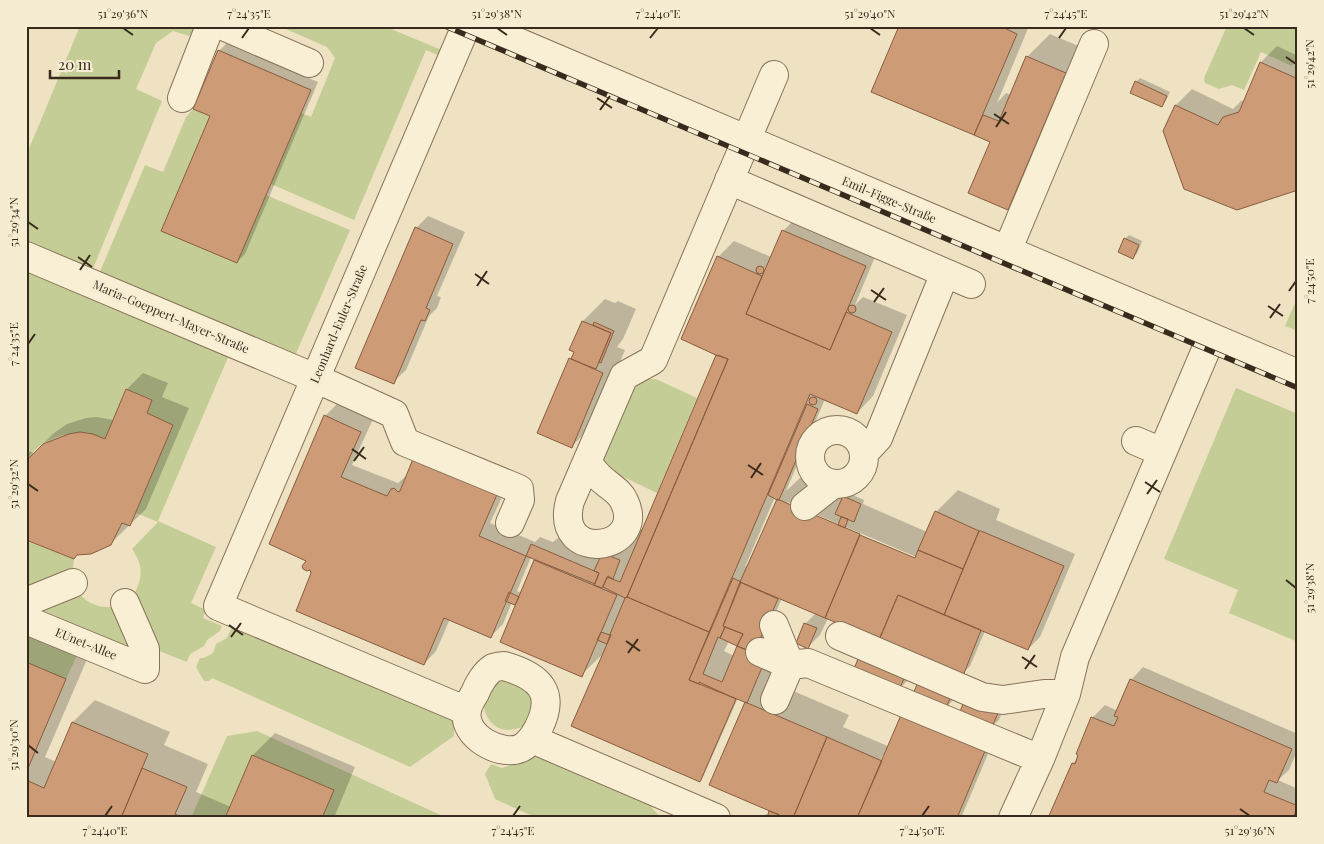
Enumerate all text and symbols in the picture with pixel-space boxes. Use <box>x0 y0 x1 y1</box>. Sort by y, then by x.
text: 51°29'36"N <box>98 5 149 21</box>
text: 7°24'35"E <box>227 5 271 21</box>
text: 51°29'38"N <box>472 5 523 21</box>
text: 7°24'40"E <box>635 5 681 21</box>
text: 51°29'40"N <box>844 5 896 21</box>
text: 7°24'45"E <box>1044 5 1088 21</box>
text: 51°29'42"N <box>1219 5 1269 21</box>
text: 51°29'42"N <box>1301 39 1317 89</box>
scale bar <box>50 48 119 80</box>
text: 20 m <box>58 54 92 74</box>
street label: Emil-Figge-Straße <box>840 172 939 226</box>
text: 51°29'34"N <box>5 196 21 247</box>
text: 7°24'50"E <box>1301 258 1317 304</box>
street label: Leonhard-Euler-Straße <box>306 262 370 385</box>
street label: Maria-Goeppert-Mayer-Straße <box>91 276 252 356</box>
text: 7°24'35"E <box>5 322 21 366</box>
text: 51°29'32"N <box>5 458 21 509</box>
text: 51°29'38"N <box>1301 562 1317 613</box>
street label: EUnet-Allee <box>53 623 120 663</box>
text: 51°29'30"N <box>5 719 21 771</box>
text: 7°24'40"E <box>82 822 128 838</box>
text: 7°24'45"E <box>491 822 535 838</box>
text: 7°24'50"E <box>899 822 945 838</box>
text: 51°29'36"N <box>1225 822 1276 838</box>

